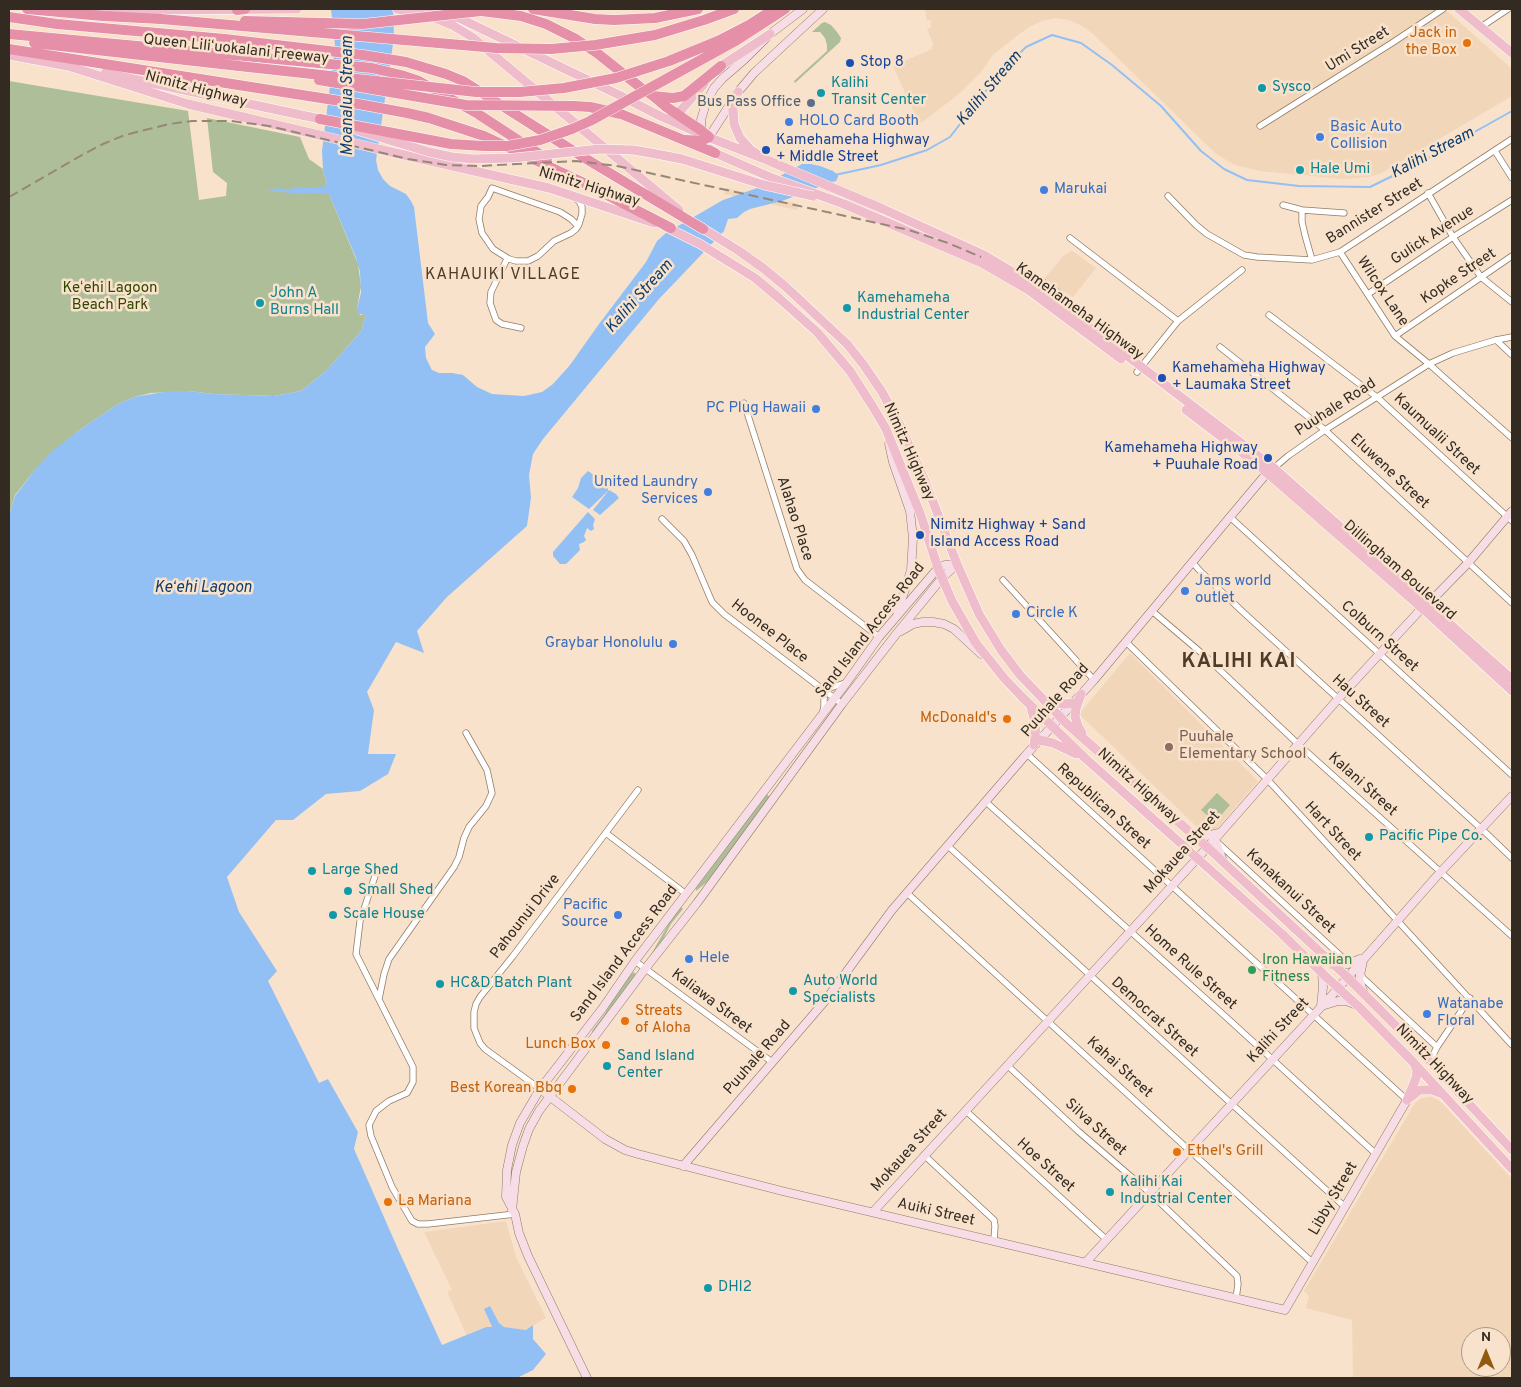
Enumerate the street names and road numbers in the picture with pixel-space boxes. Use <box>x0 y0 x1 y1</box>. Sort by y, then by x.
street label: Umi Street <box>1323 23 1393 77</box>
street label: Queen Liliʻuokalani Freeway <box>142 31 330 69</box>
street label: Nimitz Highway <box>143 68 249 112</box>
street label: Nimitz Highway <box>536 164 642 212</box>
street label: Bannister Street <box>1323 175 1427 249</box>
street label: Gulick Avenue <box>1388 202 1478 270</box>
street label: Kopke Street <box>1418 245 1500 309</box>
street label: Wilcox Lane <box>1352 254 1412 330</box>
street label: Kamehameha Highway <box>1012 260 1146 364</box>
street label: Puuhale Road <box>1292 375 1380 441</box>
street label: Kaumualii Street <box>1389 390 1483 480</box>
street label: Nimitz Highway <box>878 400 938 504</box>
street label: Eluwene Street <box>1346 431 1432 513</box>
street label: Alahao Place <box>772 475 816 563</box>
street label: Dillingham Boulevard <box>1339 517 1459 625</box>
street label: Sand Island Access Road <box>813 560 929 702</box>
street label: Hoonee Place <box>727 596 811 668</box>
street label: Colburn Street <box>1337 597 1421 677</box>
street label: Puuhale Road <box>1018 661 1094 741</box>
street label: Hau Street <box>1328 671 1392 733</box>
street label: Nimitz Highway <box>1093 745 1183 829</box>
street label: Kalani Street <box>1324 749 1400 821</box>
street label: Republican Street <box>1053 760 1153 854</box>
street label: Hart Street <box>1300 799 1364 865</box>
street label: Mokauea Street <box>1141 808 1225 898</box>
street label: Kanakanui Street <box>1242 846 1338 938</box>
street label: Pahounui Drive <box>487 871 565 963</box>
street label: Sand Island Access Road <box>568 882 682 1026</box>
street label: Home Rule Street <box>1140 922 1240 1014</box>
street label: Kaliawa Street <box>667 966 755 1038</box>
street label: Democrat Street <box>1107 974 1201 1062</box>
street label: Kalihi Street <box>1244 995 1314 1067</box>
street label: Puuhale Road <box>721 1017 795 1099</box>
street label: Nimitz Highway <box>1391 1021 1477 1109</box>
street label: Kahai Street <box>1082 1034 1156 1102</box>
street label: Silva Street <box>1060 1096 1130 1160</box>
street label: Mokauea Street <box>868 1106 952 1196</box>
street label: Hoe Street <box>1012 1135 1078 1197</box>
street label: Libby Street <box>1306 1159 1362 1239</box>
street label: Auiki Street <box>896 1195 976 1231</box>

